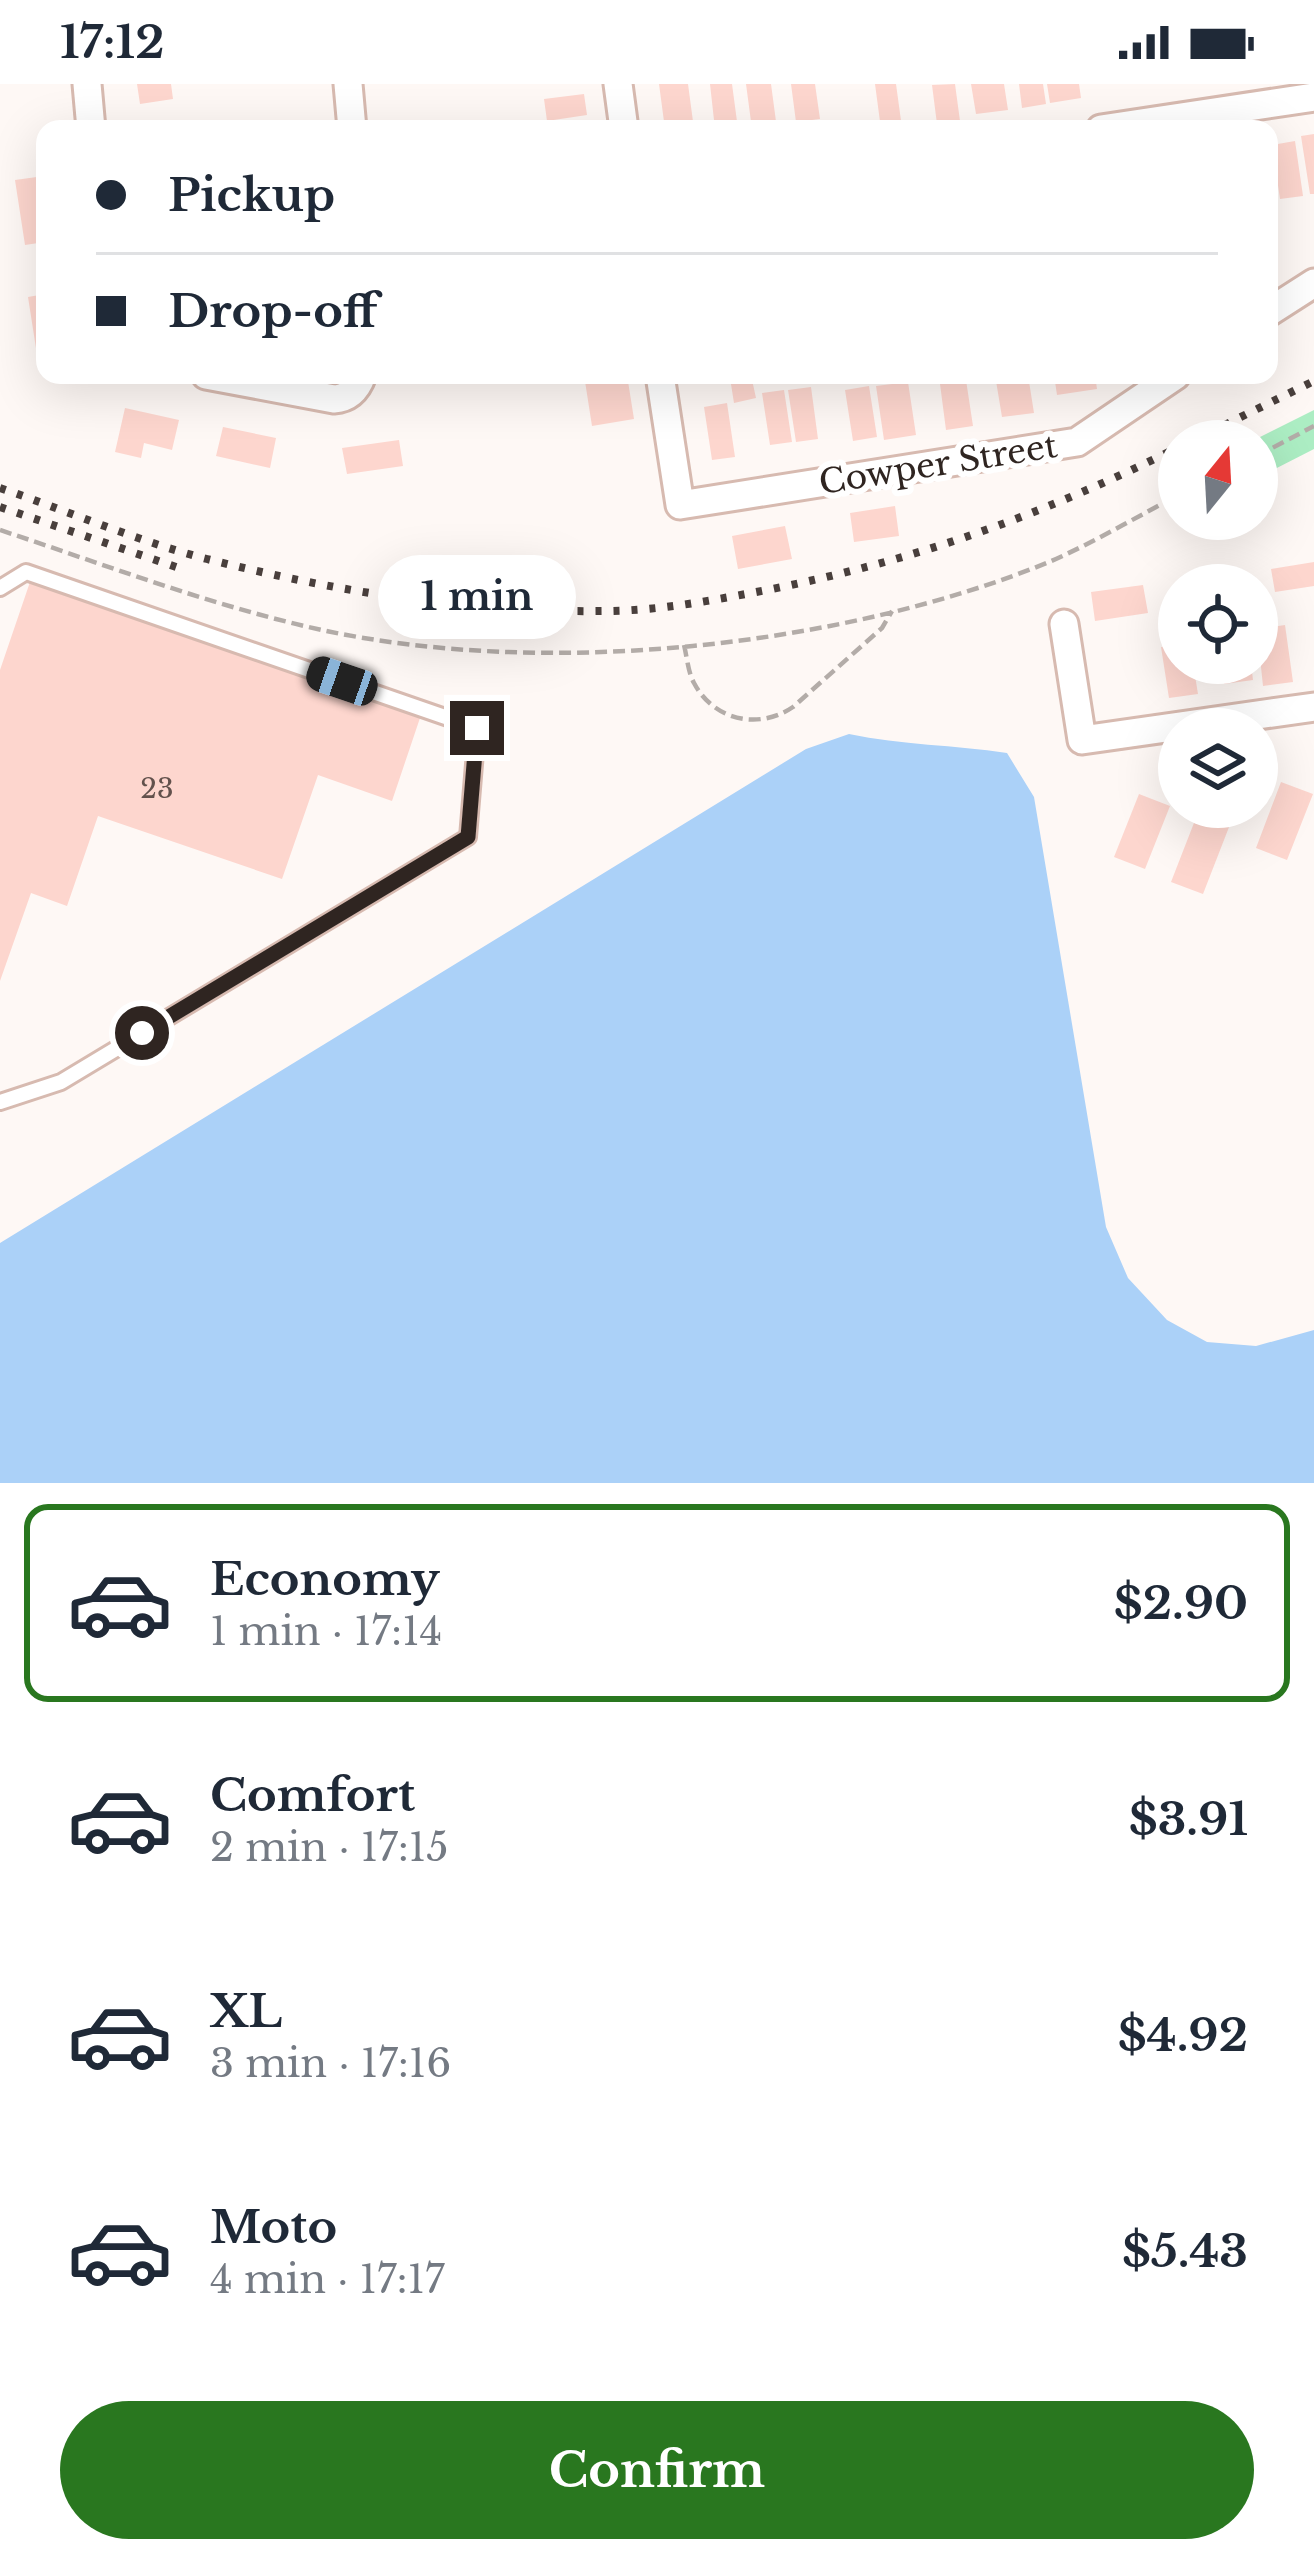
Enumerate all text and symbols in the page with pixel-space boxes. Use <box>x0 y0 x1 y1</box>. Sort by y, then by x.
text: 17:12 <box>60 14 165 70</box>
text: Pickup <box>168 167 335 223</box>
text: Drop-off <box>168 283 378 339</box>
north arrow <box>1158 420 1278 540</box>
map controls <box>1158 420 1278 828</box>
street label: Cowper Street <box>816 425 1060 503</box>
callout: 1 min <box>378 554 576 638</box>
button: locate <box>1158 564 1278 684</box>
text: 1 min <box>421 572 533 621</box>
car <box>302 652 382 710</box>
route end <box>450 701 504 755</box>
button: layers <box>1158 708 1278 828</box>
house number: 23 <box>140 772 174 805</box>
route start <box>115 1006 169 1060</box>
icon: car <box>66 1549 174 1657</box>
text: Economy <box>210 1551 440 1607</box>
text: $2.90 <box>1114 1575 1248 1631</box>
text: 1 min · 17:14 <box>210 1607 442 1656</box>
icon: car <box>66 1765 174 1873</box>
text: Comfort <box>210 1767 415 1823</box>
text: $3.91 <box>1129 1791 1248 1847</box>
text: 2 min · 17:15 <box>210 1823 448 1872</box>
icon: car <box>66 1981 174 2089</box>
text: XL <box>210 1983 282 2039</box>
text: $4.92 <box>1118 2007 1248 2063</box>
text: 3 min · 17:16 <box>210 2039 451 2088</box>
icon: car <box>66 2197 174 2305</box>
text: Moto <box>210 2199 337 2255</box>
text: $5.43 <box>1122 2223 1248 2279</box>
text: 4 min · 17:17 <box>210 2255 445 2304</box>
button: Confirm <box>60 2401 1254 2539</box>

